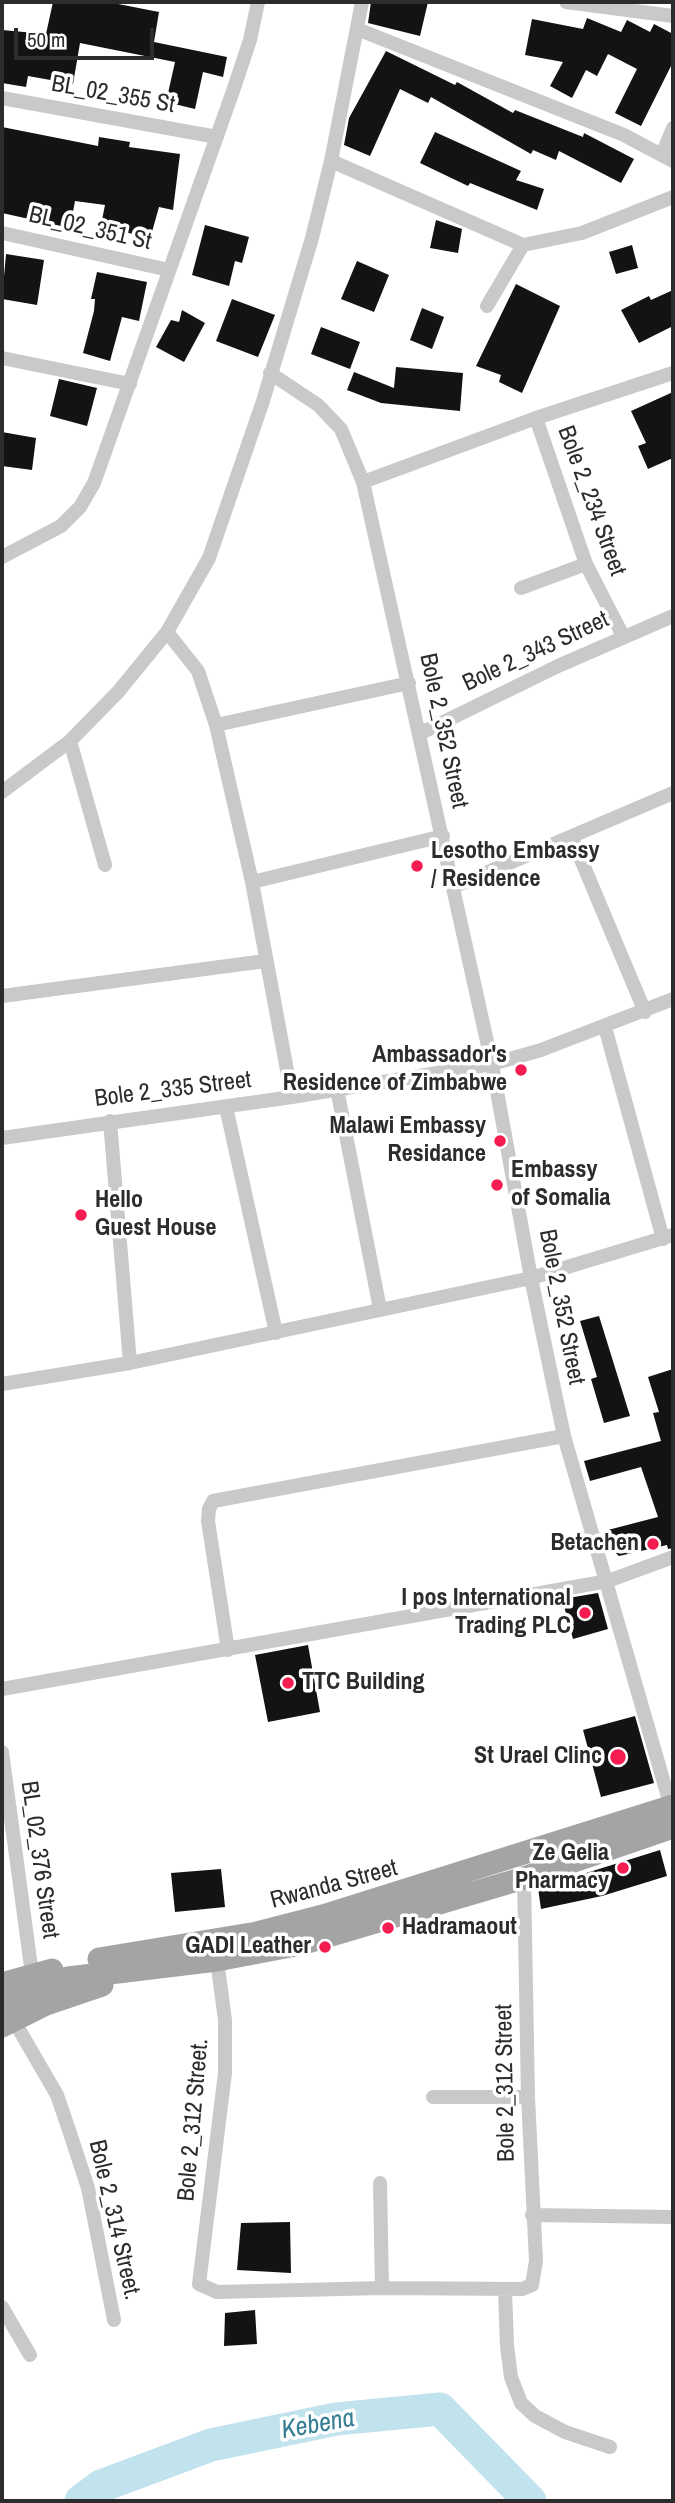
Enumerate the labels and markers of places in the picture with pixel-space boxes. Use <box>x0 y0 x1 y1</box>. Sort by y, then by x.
place label: Lesotho Embassy / Residence <box>431 838 599 894</box>
marker: Lesotho Embassy / Residence <box>409 858 425 874</box>
place label: Ambassador's Residence of Zimbabwe <box>283 1042 507 1098</box>
marker: Ambassador's Residence of Zimbabwe <box>513 1062 529 1078</box>
place label: Malawi Embassy Residance <box>330 1113 486 1169</box>
marker: Malawi Embassy Residance <box>492 1133 508 1149</box>
place label: Embassy of Somalia <box>511 1157 611 1213</box>
marker: Embassy of Somalia <box>489 1177 505 1193</box>
place label: Hello Guest House <box>95 1187 216 1243</box>
marker: Hello Guest House <box>73 1207 89 1223</box>
place label: Betachen <box>550 1530 639 1558</box>
marker: Betachen <box>645 1536 661 1552</box>
place label: I pos International Trading PLC <box>401 1585 571 1641</box>
marker: I pos International Trading PLC <box>577 1605 593 1621</box>
place label: TTC Building <box>302 1669 424 1697</box>
marker: TTC Building <box>280 1675 296 1691</box>
place label: St Urael Clinc <box>474 1743 602 1771</box>
marker: St Urael Clinc <box>608 1747 628 1767</box>
place label: Ze Gelia Pharmacy <box>515 1840 609 1896</box>
marker: Ze Gelia Pharmacy <box>615 1860 631 1876</box>
place label: Hadramaout <box>402 1914 517 1942</box>
marker: Hadramaout <box>380 1920 396 1936</box>
place label: GADI Leather <box>185 1933 311 1961</box>
marker: GADI Leather <box>317 1939 333 1955</box>

